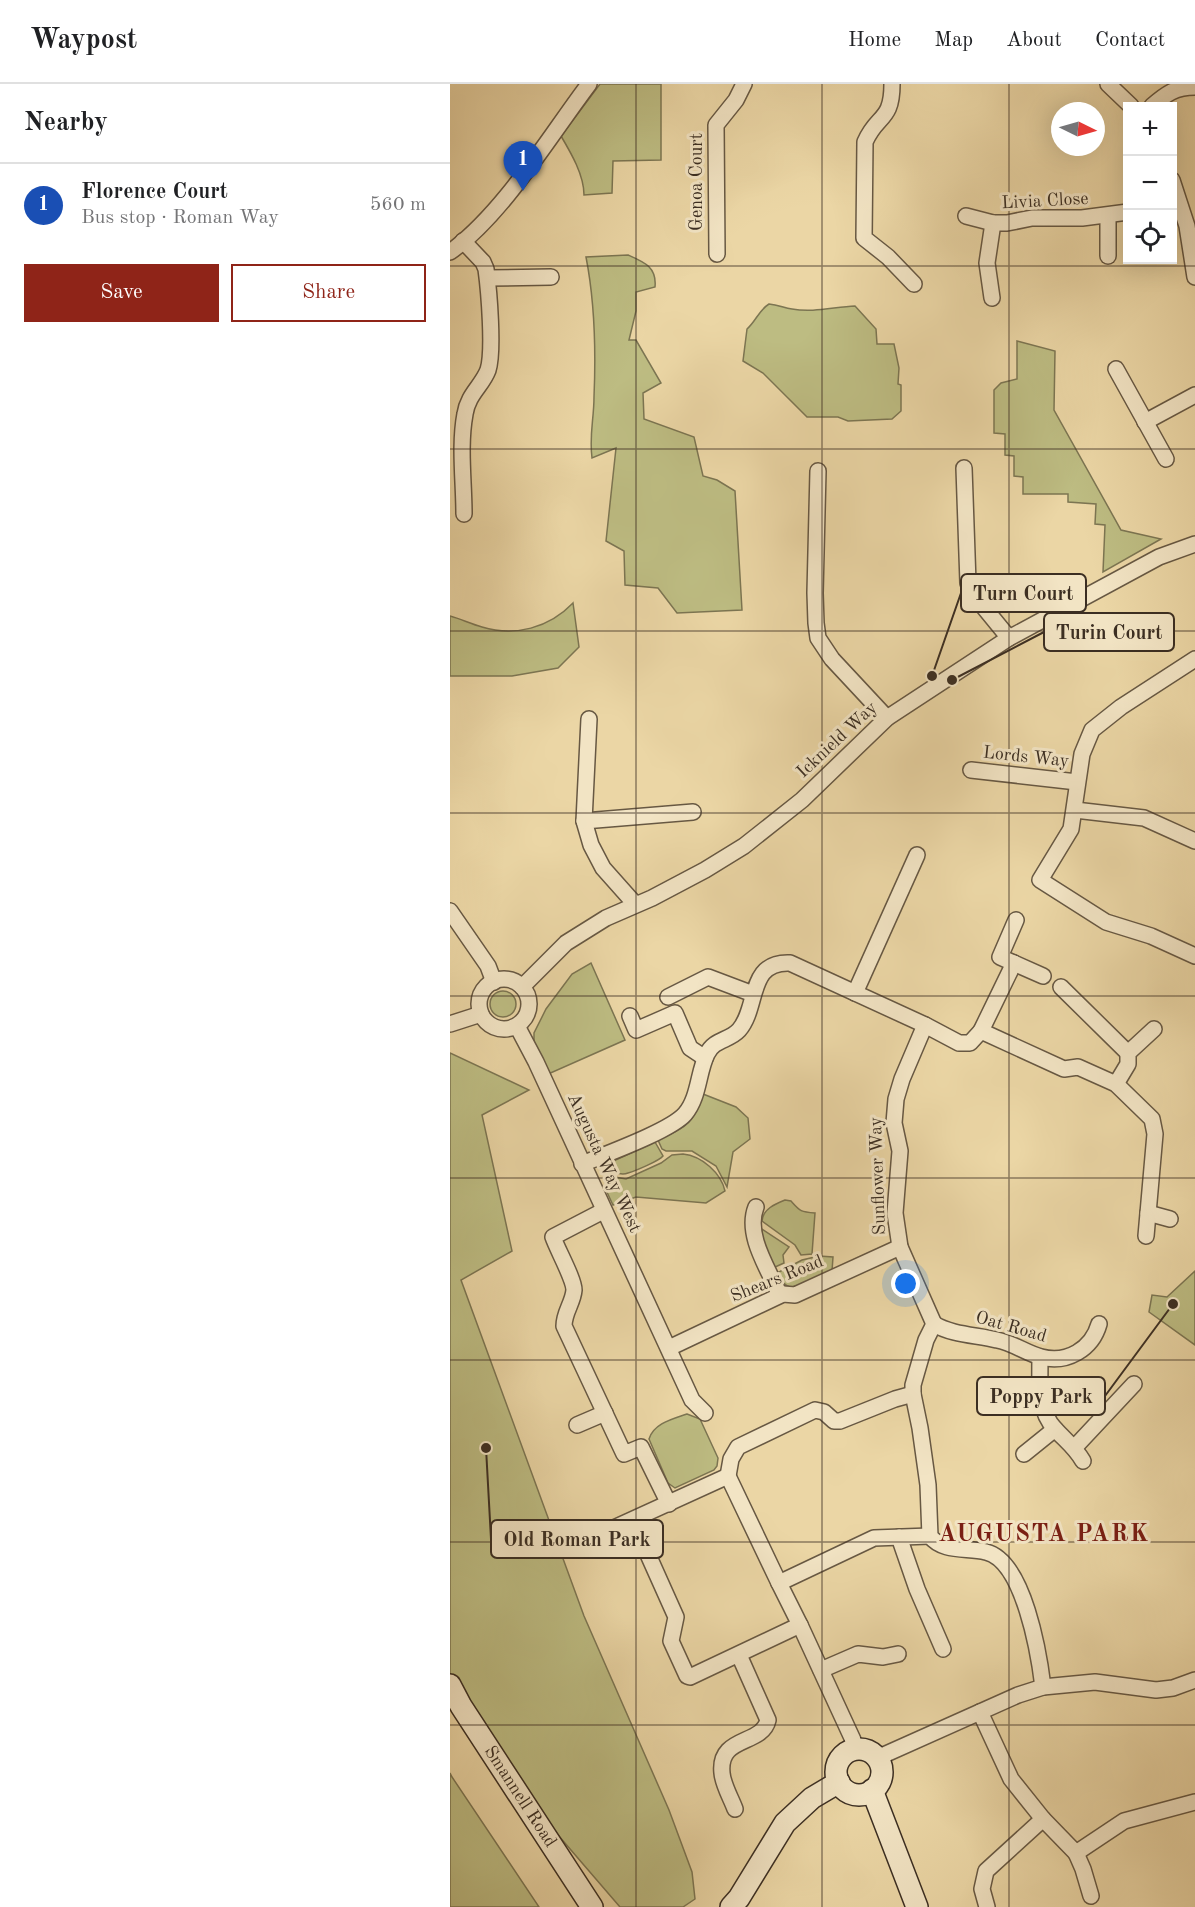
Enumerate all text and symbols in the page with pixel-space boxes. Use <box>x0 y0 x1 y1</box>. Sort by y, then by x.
text: Waypost <box>30 27 137 55</box>
text: Home <box>848 30 901 51</box>
text: Map <box>934 30 973 51</box>
text: About <box>1006 30 1062 51</box>
text: Contact <box>1095 30 1165 51</box>
north arrow <box>1051 102 1105 156</box>
map controls <box>1123 102 1177 264</box>
button: + <box>1123 102 1177 156</box>
text: Nearby <box>24 110 108 136</box>
street label: Genoa Court <box>688 133 706 231</box>
pin: 1 <box>504 141 542 191</box>
button: − <box>1123 156 1177 210</box>
text: Florence Court <box>81 181 228 203</box>
street label: Livia Close <box>1001 190 1089 212</box>
text: 1 <box>38 195 49 215</box>
text: 560 m <box>370 195 426 215</box>
text: Bus stop · Roman Way <box>81 208 279 228</box>
button: locate <box>1123 210 1177 264</box>
button: Save <box>24 264 219 322</box>
button: Share <box>231 264 426 322</box>
callout: Turn Court <box>961 574 1086 612</box>
text: Turn Court <box>973 585 1073 605</box>
callout: Turin Court <box>1044 613 1174 651</box>
text: Turin Court <box>1056 624 1162 644</box>
street label: Icknield Way <box>793 698 881 781</box>
street label: Lords Way <box>982 744 1070 771</box>
street label: Augusta Way West <box>564 1090 644 1236</box>
street label: Sunflower Way <box>867 1116 889 1235</box>
street label: Shears Road <box>728 1252 826 1306</box>
your location <box>891 1269 920 1298</box>
street label: Oat Road <box>973 1308 1049 1346</box>
callout: Poppy Park <box>977 1377 1105 1415</box>
text: Poppy Park <box>989 1388 1093 1408</box>
callout: Old Roman Park <box>491 1520 663 1558</box>
district label: AUGUSTA PARK <box>938 1523 1150 1547</box>
text: Old Roman Park <box>503 1531 651 1551</box>
street label: Smannell Road <box>481 1743 560 1851</box>

